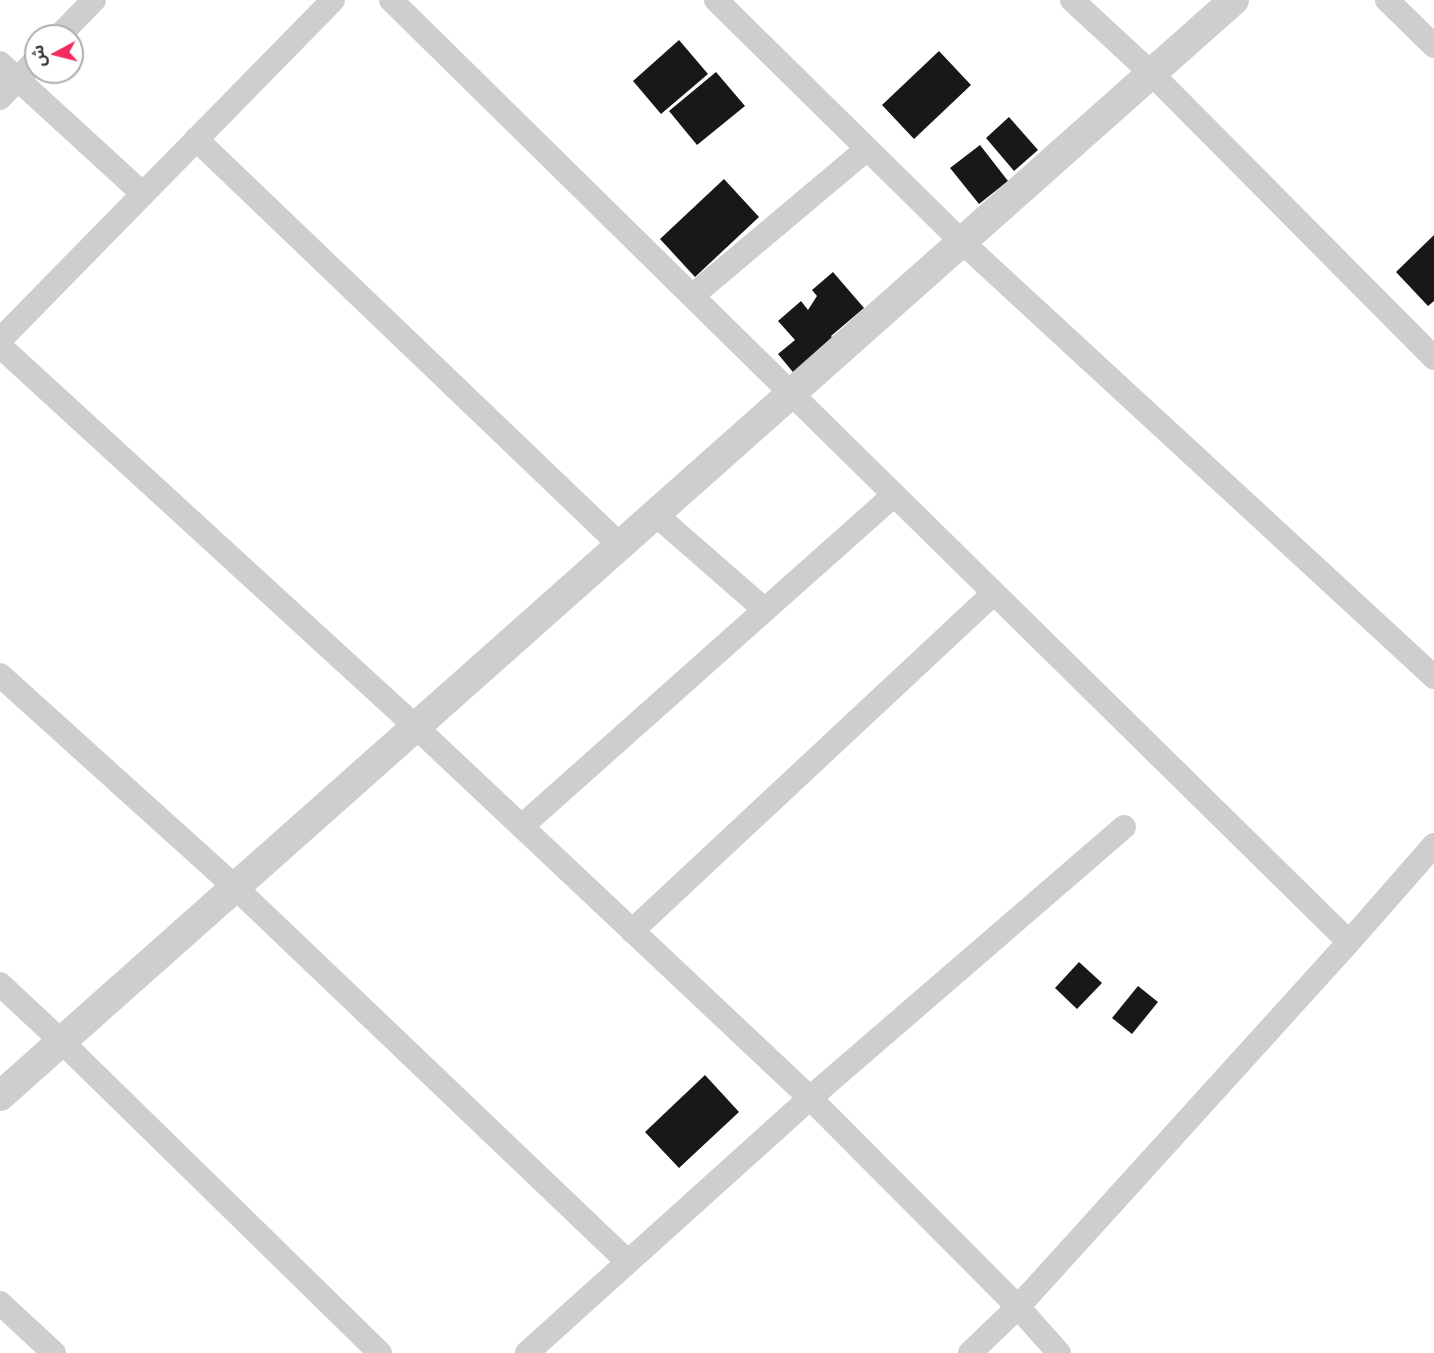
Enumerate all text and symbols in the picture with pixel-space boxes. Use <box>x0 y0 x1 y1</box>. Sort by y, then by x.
north arrow <box>24 24 84 84</box>
text: ش <box>27 44 48 68</box>

